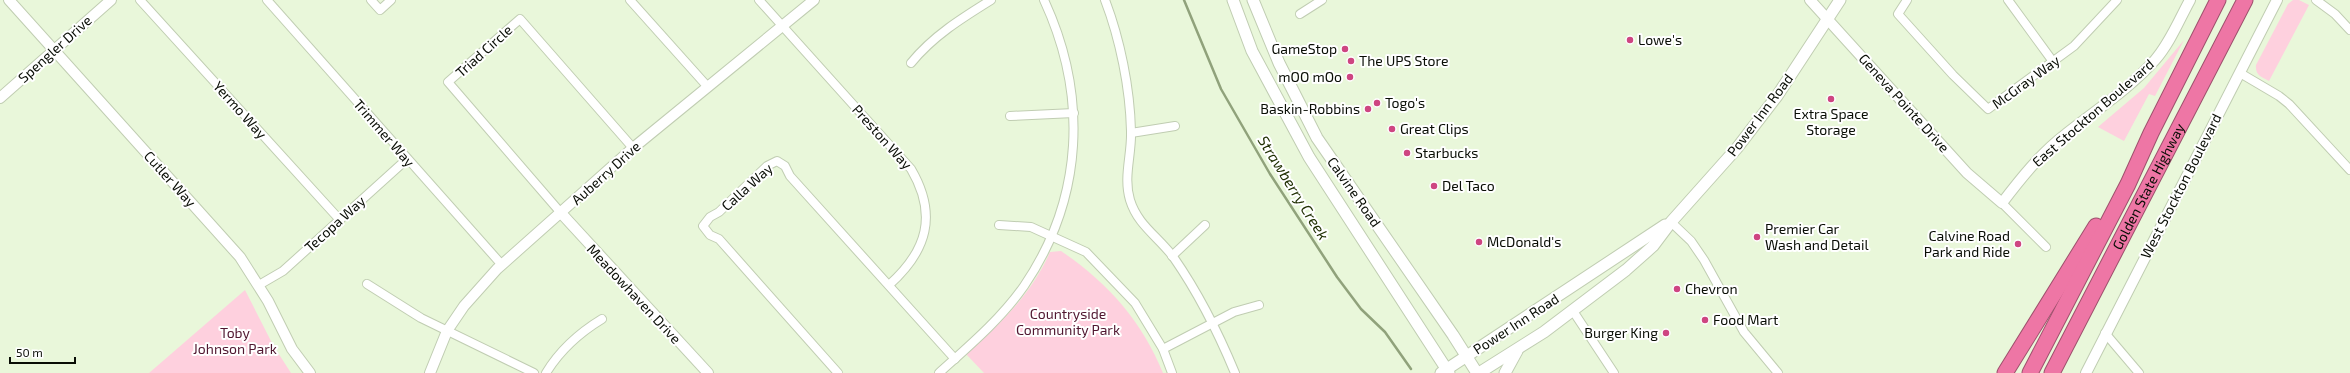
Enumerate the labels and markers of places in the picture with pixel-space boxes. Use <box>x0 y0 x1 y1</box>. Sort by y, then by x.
place label: Lowe's <box>1638 31 1682 48</box>
marker: Lowe's <box>1625 35 1635 45</box>
place label: GameStop <box>1272 40 1337 57</box>
marker: GameStop <box>1340 44 1350 54</box>
place label: The UPS Store <box>1359 52 1448 69</box>
marker: The UPS Store <box>1346 56 1356 66</box>
place label: mOO mOo <box>1278 68 1342 85</box>
marker: mOO mOo <box>1345 72 1355 82</box>
place label: Togo's <box>1385 94 1425 111</box>
marker: Extra Space Storage <box>1826 94 1836 104</box>
marker: Togo's <box>1372 98 1382 108</box>
place label: Baskin-Robbins <box>1260 100 1360 117</box>
marker: Baskin-Robbins <box>1363 104 1373 114</box>
place label: Extra Space Storage <box>1794 105 1868 138</box>
place label: Great Clips <box>1400 120 1469 137</box>
marker: Great Clips <box>1387 124 1397 134</box>
place label: Starbucks <box>1415 144 1478 161</box>
marker: Starbucks <box>1402 148 1412 158</box>
place label: Del Taco <box>1442 177 1495 194</box>
marker: Del Taco <box>1429 181 1439 191</box>
place label: Premier Car Wash and Detail <box>1765 220 1869 253</box>
place label: Calvine Road Park and Ride <box>1924 227 2010 260</box>
marker: Premier Car Wash and Detail <box>1752 232 1762 242</box>
place label: McDonald's <box>1487 233 1561 250</box>
marker: McDonald's <box>1474 237 1484 247</box>
marker: Calvine Road Park and Ride <box>2013 239 2023 249</box>
place label: Chevron <box>1685 280 1738 297</box>
marker: Chevron <box>1672 284 1682 294</box>
place label: Food Mart <box>1713 311 1778 328</box>
marker: Food Mart <box>1700 315 1710 325</box>
place label: Burger King <box>1584 324 1658 341</box>
marker: Burger King <box>1661 328 1671 338</box>

